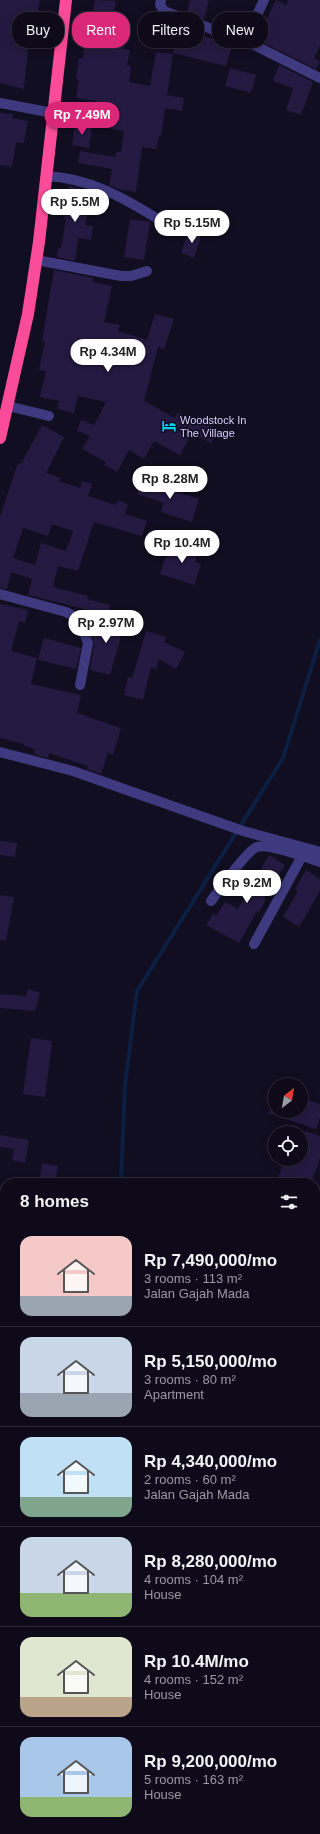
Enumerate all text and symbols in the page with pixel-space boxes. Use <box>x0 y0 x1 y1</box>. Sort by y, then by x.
chip: Buy <box>12 12 64 48</box>
chip: Rent <box>72 12 130 48</box>
chip: Filters <box>138 12 204 48</box>
chip: New <box>212 12 268 48</box>
pin: Rp 7.49M <box>41 102 123 136</box>
text: Rp 7.49M <box>53 107 111 122</box>
pin: Rp 5.5M <box>38 189 112 223</box>
text: Rp 5.5M <box>50 194 100 209</box>
pin: Rp 5.15M <box>151 210 233 244</box>
text: Rp 5.15M <box>163 215 221 230</box>
pin: Rp 4.34M <box>67 339 149 373</box>
text: Rp 4.34M <box>79 344 137 359</box>
place label: Woodstock In The Village <box>180 414 246 439</box>
hotel icon: Woodstock In The Village <box>161 418 177 434</box>
pin: Rp 8.28M <box>129 466 211 500</box>
text: Rp 8.28M <box>141 471 199 486</box>
pin: Rp 10.4M <box>141 530 223 564</box>
text: Rp 10.4M <box>153 535 211 550</box>
pin: Rp 2.97M <box>65 610 147 644</box>
text: Rp 2.97M <box>77 615 135 630</box>
pin: Rp 9.2M <box>210 870 284 904</box>
text: Rp 9.2M <box>222 875 272 890</box>
north arrow <box>268 1078 308 1118</box>
map controls <box>268 1078 308 1166</box>
button: locate <box>268 1126 308 1166</box>
icon: filters <box>278 1191 300 1213</box>
text: 8 homes <box>20 1192 89 1211</box>
text: Rp 7,490,000/mo <box>144 1251 277 1270</box>
icon: home <box>52 1252 100 1300</box>
text: 3 rooms · 113 m² <box>144 1271 242 1286</box>
text: Jalan Gajah Mada <box>144 1286 250 1301</box>
text: Rp 5,150,000/mo <box>144 1352 277 1371</box>
icon: home <box>52 1353 100 1401</box>
text: 3 rooms · 80 m² <box>144 1372 236 1387</box>
text: Apartment <box>144 1387 204 1402</box>
text: Rp 4,340,000/mo <box>144 1452 277 1471</box>
icon: home <box>52 1453 100 1501</box>
text: 2 rooms · 60 m² <box>144 1472 236 1487</box>
text: Jalan Gajah Mada <box>144 1487 250 1502</box>
text: Rp 8,280,000/mo <box>144 1552 277 1571</box>
icon: home <box>52 1553 100 1601</box>
text: 4 rooms · 104 m² <box>144 1572 243 1587</box>
text: House <box>144 1587 182 1602</box>
text: Rp 10.4M/mo <box>144 1652 249 1671</box>
icon: home <box>52 1653 100 1701</box>
text: 4 rooms · 152 m² <box>144 1672 243 1687</box>
text: House <box>144 1687 182 1702</box>
text: Rp 9,200,000/mo <box>144 1752 277 1771</box>
icon: home <box>52 1753 100 1801</box>
text: 5 rooms · 163 m² <box>144 1772 243 1787</box>
text: House <box>144 1787 182 1802</box>

